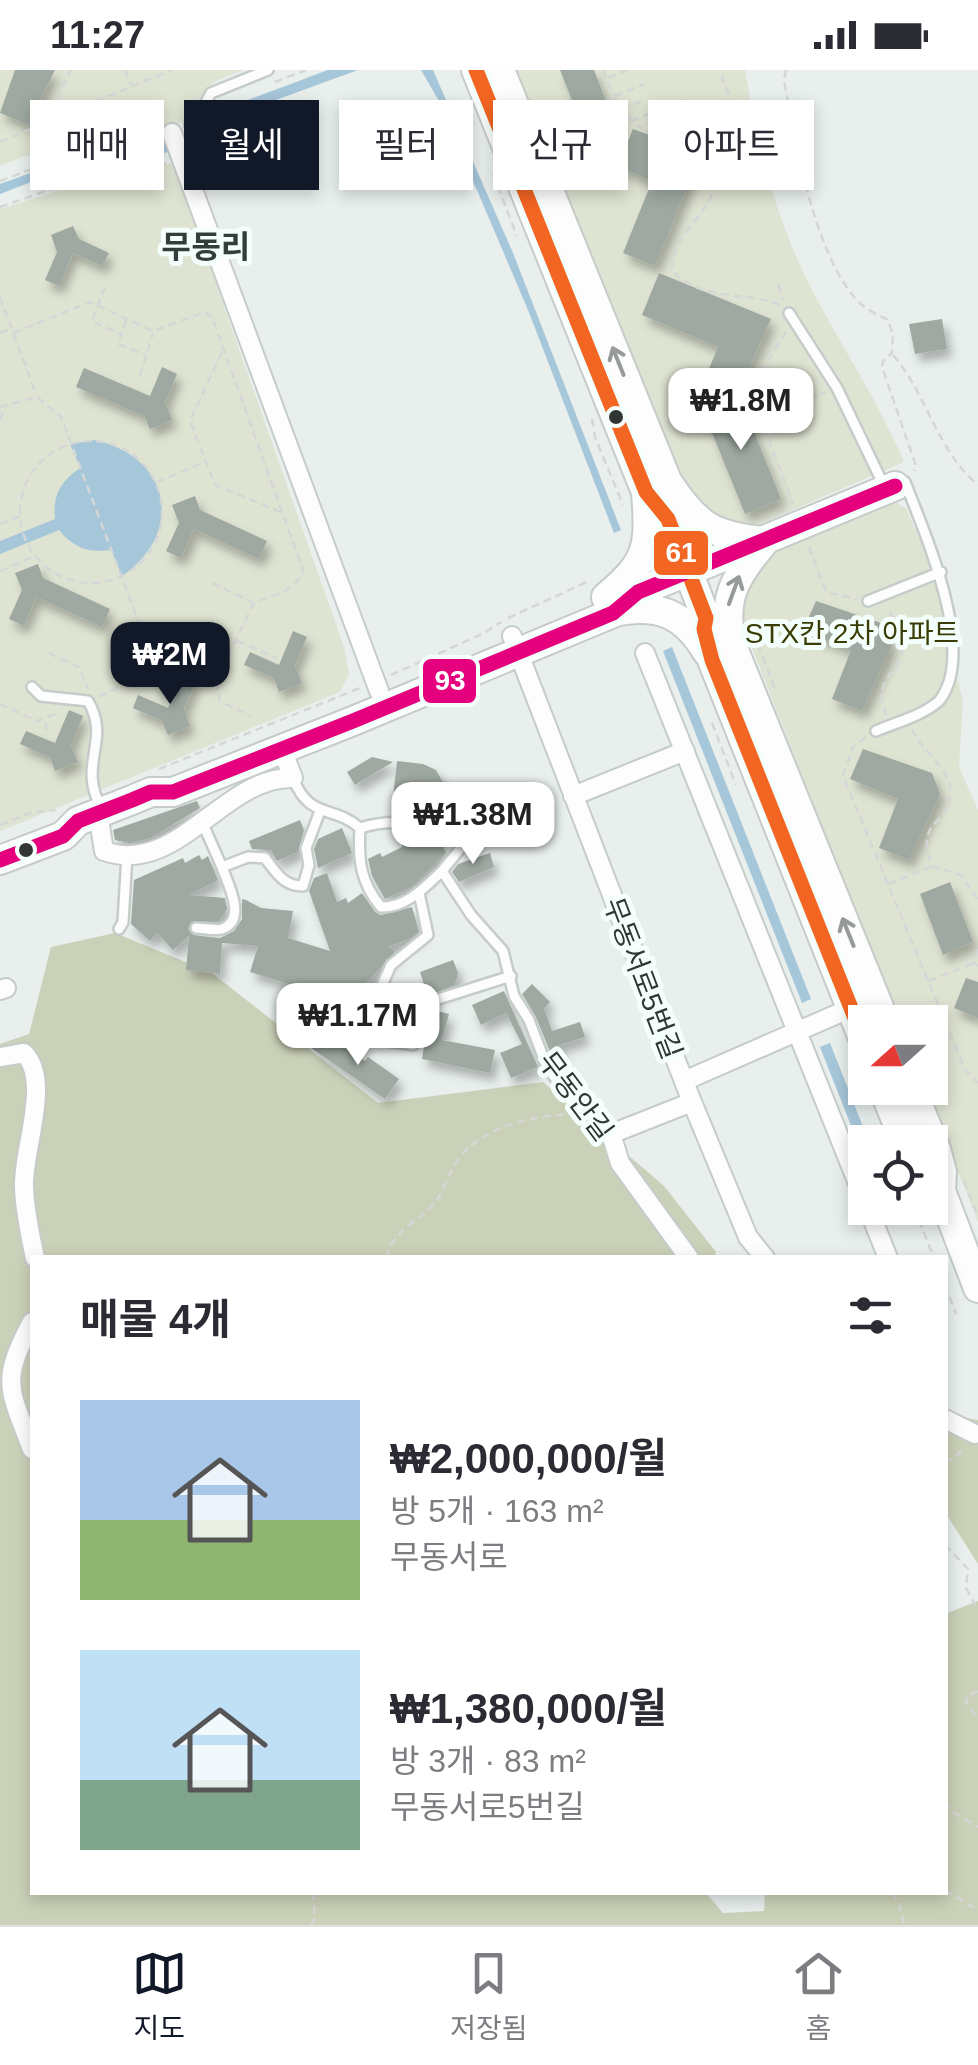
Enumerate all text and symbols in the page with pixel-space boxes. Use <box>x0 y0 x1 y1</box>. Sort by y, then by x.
text: 11:27 <box>50 14 145 56</box>
chip: 매매 <box>30 100 164 190</box>
chip: 월세 <box>184 100 319 190</box>
chip: 필터 <box>339 100 473 190</box>
chip: 신규 <box>493 100 628 190</box>
chip: 아파트 <box>648 100 814 190</box>
district label: 무동리 <box>162 229 250 265</box>
one-way arrow <box>608 346 626 377</box>
pin: ₩1.8M <box>671 368 811 453</box>
text: ₩1.8M <box>690 382 792 418</box>
unlabelled marker <box>606 407 626 427</box>
line badge: 61 <box>652 529 710 577</box>
text: 61 <box>665 537 697 568</box>
one-way arrow <box>726 576 744 607</box>
park label: STX칸 2차 아파트 <box>745 618 959 649</box>
pin: ₩2M <box>122 622 218 707</box>
text: ₩2M <box>133 636 207 672</box>
line badge: 93 <box>421 657 478 705</box>
text: 93 <box>434 665 466 696</box>
pin: ₩1.38M <box>392 782 554 867</box>
text: ₩1.38M <box>413 796 533 832</box>
unlabelled marker <box>16 840 36 860</box>
street label: 무동서로5번길 <box>598 893 687 1063</box>
one-way arrow <box>838 917 856 948</box>
pin: ₩1.17M <box>277 983 439 1068</box>
text: ₩1.17M <box>298 997 418 1033</box>
north arrow <box>848 1005 948 1105</box>
map controls <box>848 1005 948 1225</box>
street label: 무동안길 <box>532 1046 619 1147</box>
button: locate <box>848 1125 948 1225</box>
icon: filters <box>843 1288 898 1343</box>
text: 매물 4개 <box>80 1296 231 1343</box>
text: ₩2,000,000/월 <box>390 1435 667 1482</box>
icon: home <box>160 1440 280 1560</box>
text: 방 5개 · 163 m² <box>390 1493 604 1529</box>
text: 무동서로 <box>390 1539 508 1575</box>
text: ₩1,380,000/월 <box>390 1685 667 1732</box>
icon: home <box>160 1690 280 1810</box>
text: 방 3개 · 83 m² <box>390 1743 586 1779</box>
text: 무동서로5번길 <box>390 1789 584 1825</box>
tab: 지도 <box>132 1946 187 2046</box>
tab: 저장됨 <box>450 1946 528 2046</box>
tab: 홈 <box>791 1946 846 2046</box>

